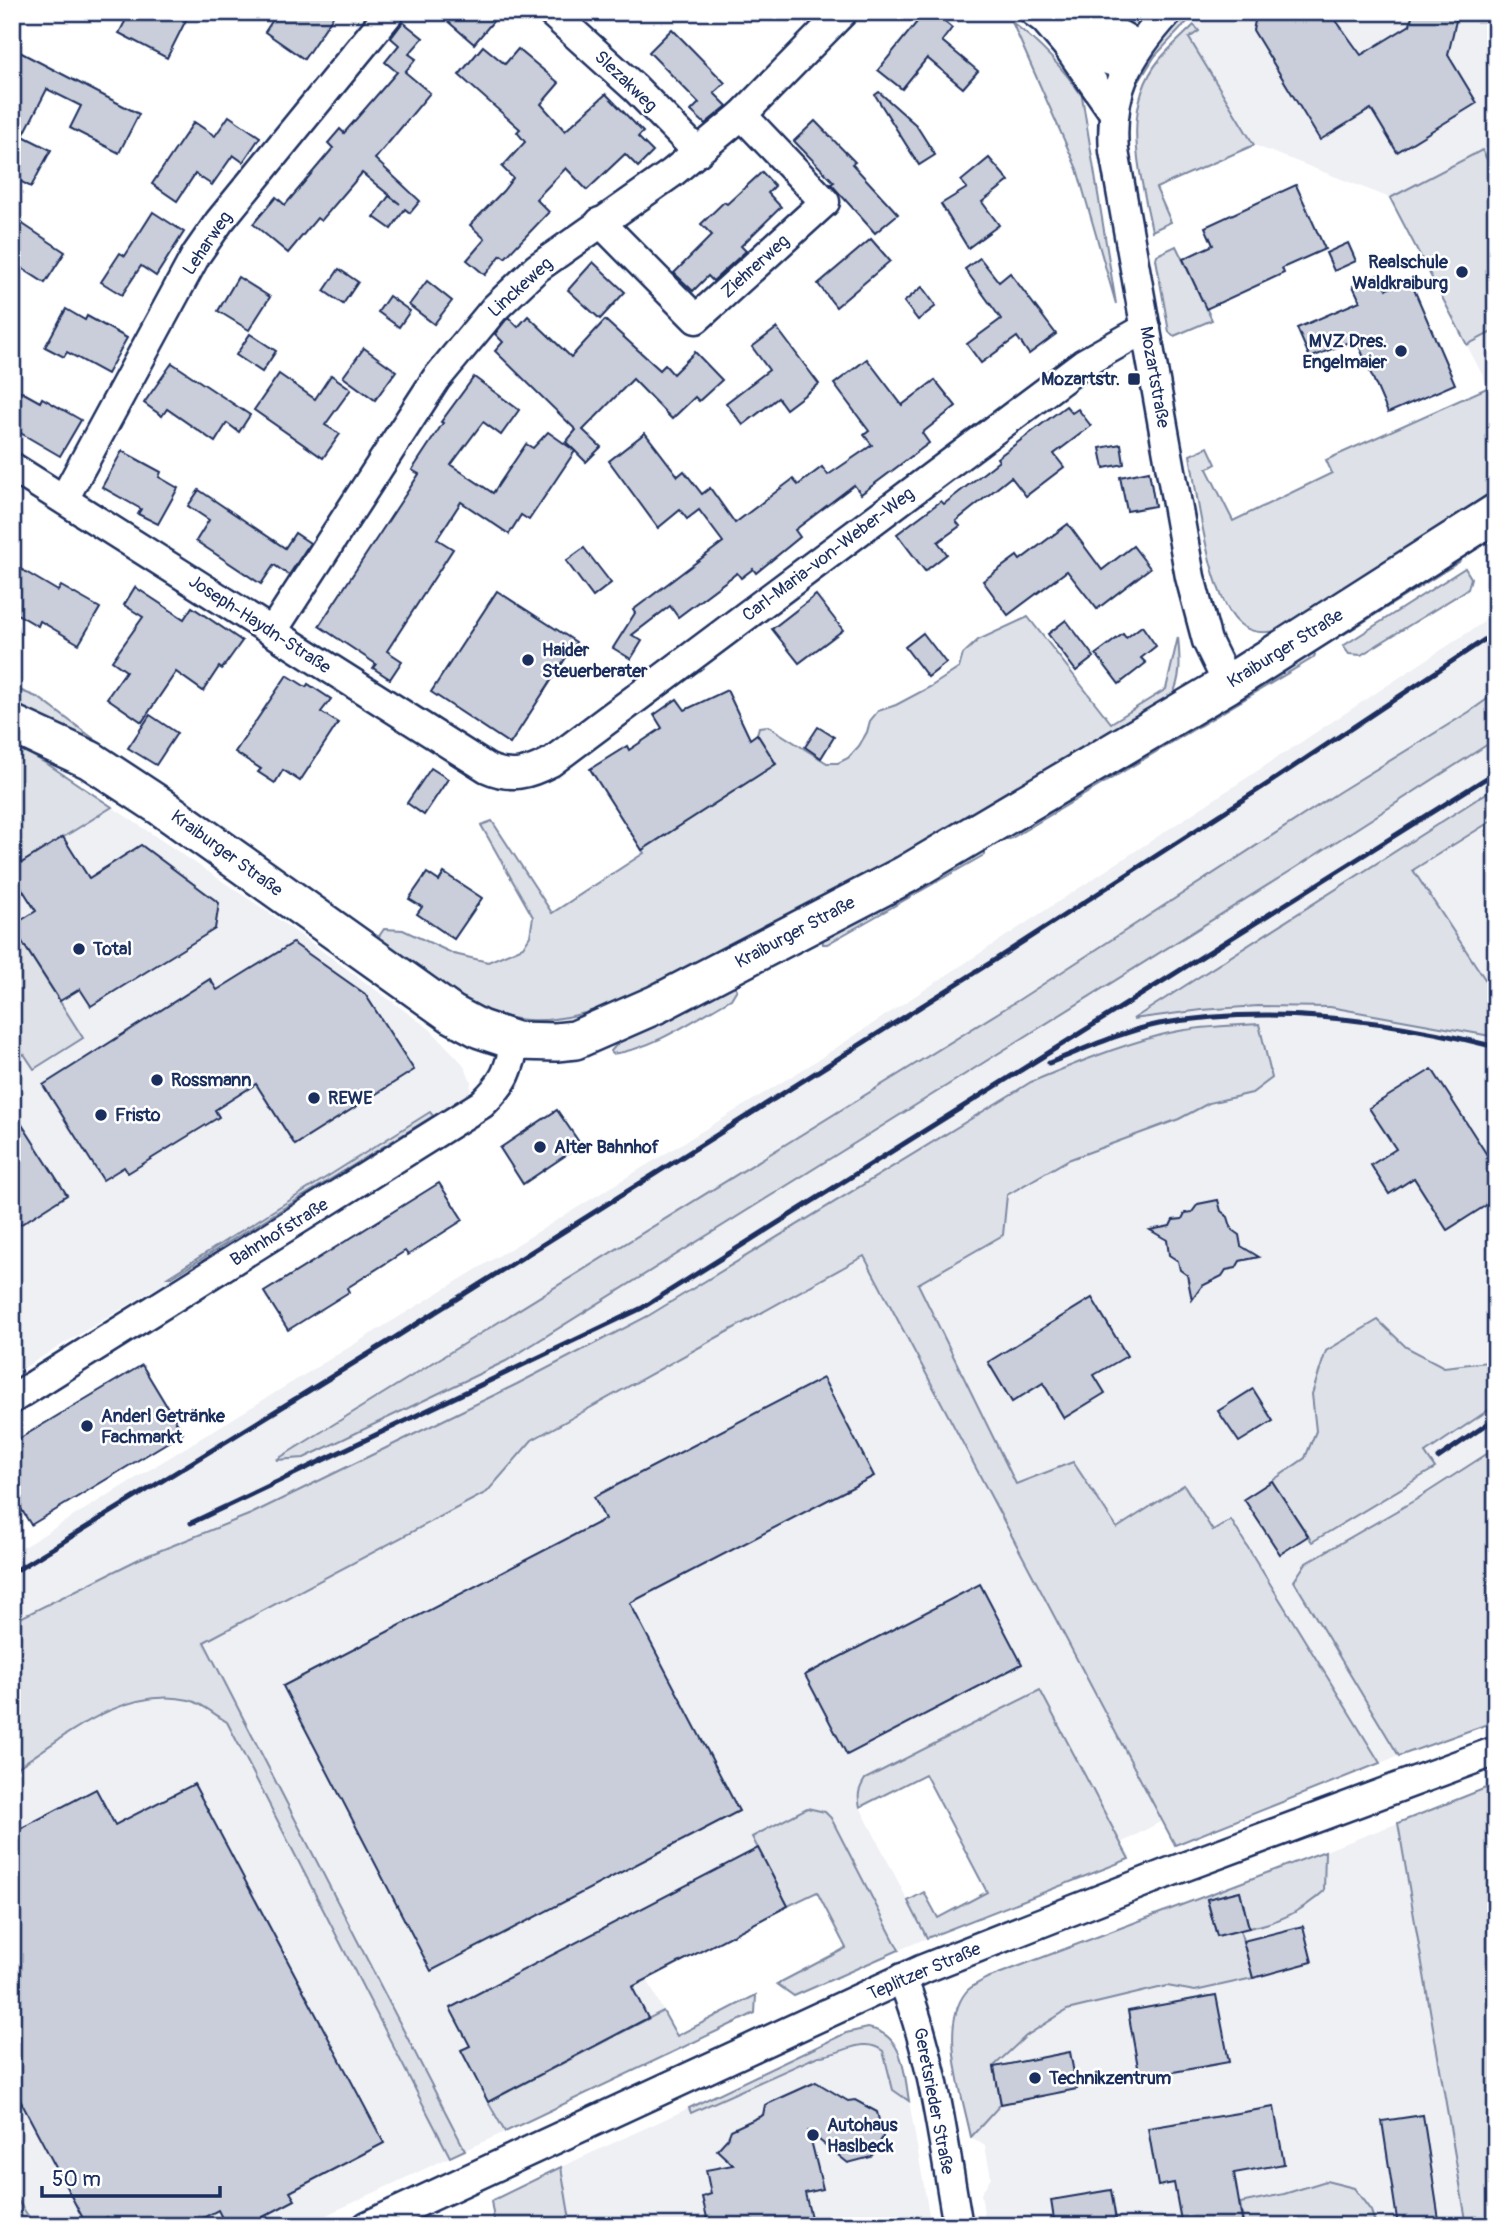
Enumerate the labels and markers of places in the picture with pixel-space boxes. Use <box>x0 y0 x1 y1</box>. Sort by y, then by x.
place label: Realschule Waldkraiburg <box>1352 251 1449 295</box>
marker: Realschule Waldkraiburg <box>1454 264 1470 280</box>
place label: MVZ Dres. Engelmaier <box>1302 330 1388 374</box>
marker: MVZ Dres. Engelmaier <box>1393 343 1409 359</box>
place label: Mozartstr. <box>1041 368 1120 391</box>
marker: Mozartstr. <box>1126 371 1142 387</box>
place label: Haider Steuerberater <box>542 639 648 683</box>
marker: Haider Steuerberater <box>520 652 536 668</box>
place label: Total <box>92 938 132 961</box>
marker: Total <box>71 941 87 957</box>
place label: Rossmann <box>171 1069 251 1092</box>
marker: Rossmann <box>149 1072 165 1088</box>
place label: REWE <box>328 1087 373 1110</box>
marker: REWE <box>306 1090 322 1106</box>
place label: Fristo <box>115 1104 161 1127</box>
marker: Fristo <box>93 1107 109 1123</box>
place label: Alter Bahnhof <box>554 1136 660 1159</box>
marker: Alter Bahnhof <box>532 1139 548 1155</box>
place label: Anderl Getränke Fachmarkt <box>101 1405 226 1449</box>
marker: Anderl Getränke Fachmarkt <box>79 1418 95 1434</box>
place label: Technikzentrum <box>1048 2067 1171 2090</box>
marker: Technikzentrum <box>1027 2070 1043 2086</box>
place label: Autohaus Haslbeck <box>827 2114 898 2158</box>
marker: Autohaus Haslbeck <box>805 2127 821 2143</box>

